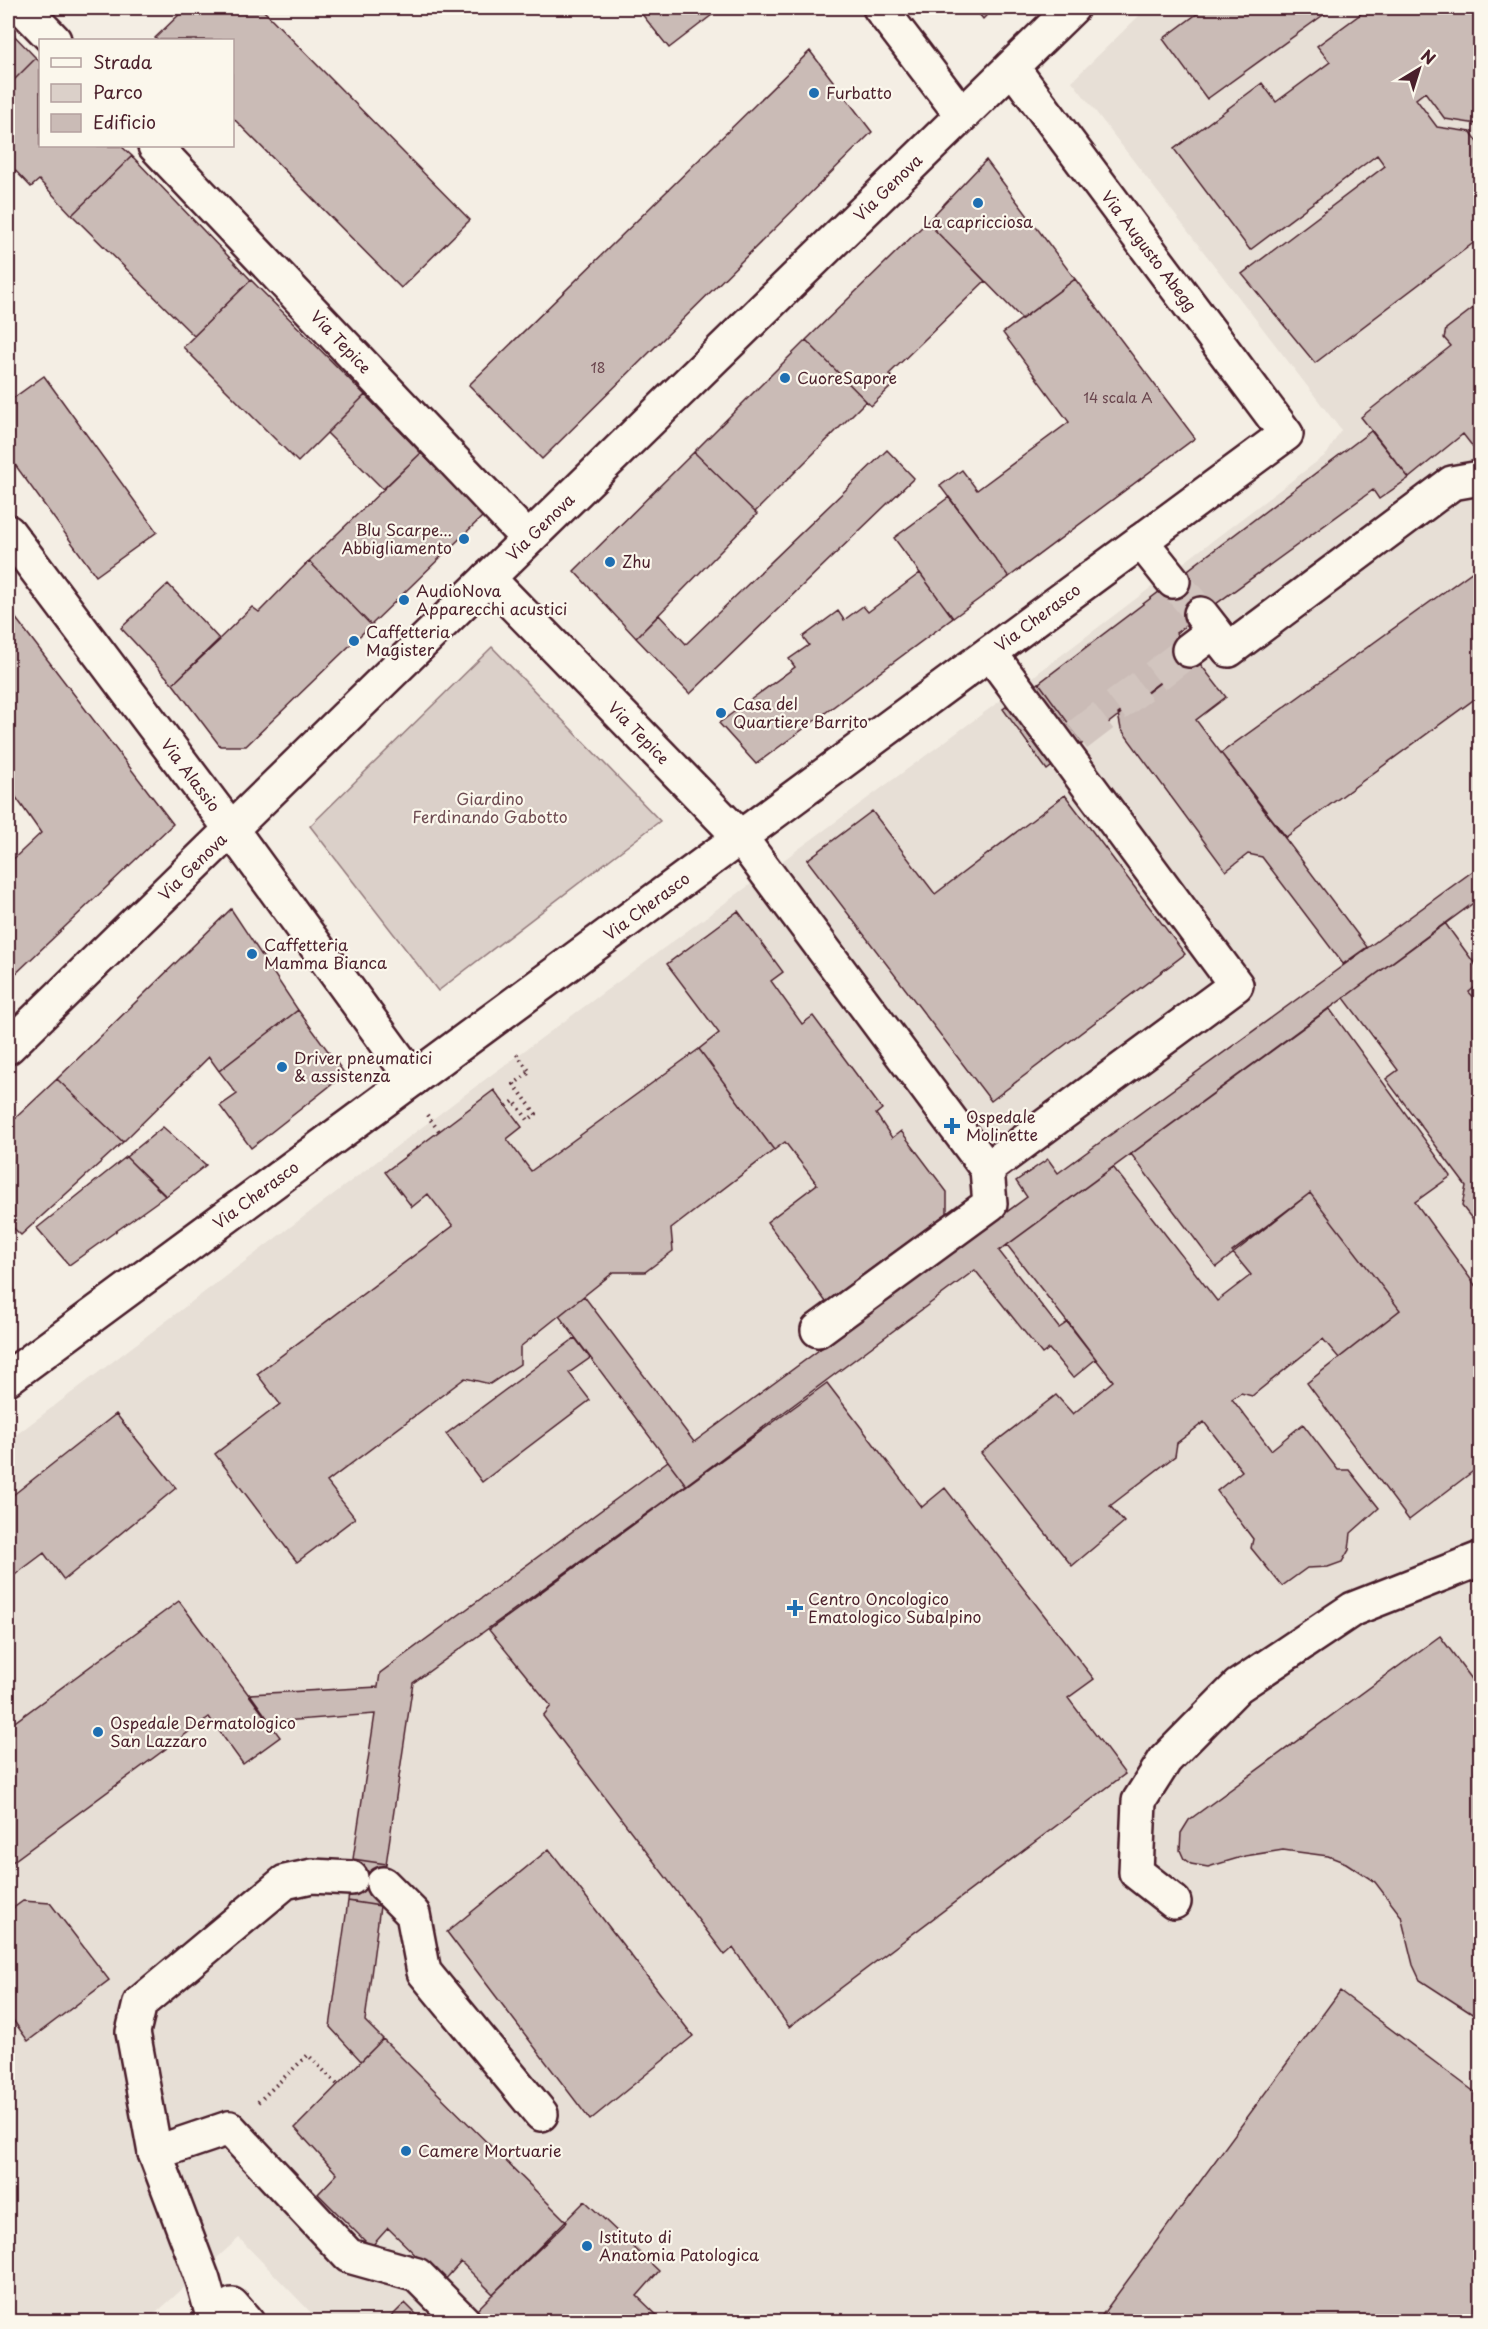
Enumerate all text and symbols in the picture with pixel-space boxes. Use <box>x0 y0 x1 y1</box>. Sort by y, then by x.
legend <box>39 39 234 147</box>
north arrow <box>1389 39 1449 99</box>
text: N <box>1416 43 1441 70</box>
text: Strada <box>93 48 153 75</box>
text: Parco <box>93 78 143 105</box>
place label: Furbatto <box>826 80 892 104</box>
marker: Furbatto <box>807 86 821 100</box>
text: Edificio <box>93 108 156 135</box>
street label: Via Genova <box>848 148 927 226</box>
street label: Via Augusto Abegg <box>1096 185 1203 316</box>
marker: La capricciosa <box>971 196 985 210</box>
place label: La capricciosa <box>923 209 1033 233</box>
street label: Via Tepice <box>306 304 378 378</box>
house number: 18 <box>590 357 606 378</box>
place label: CuoreSapore <box>797 365 897 389</box>
marker: CuoreSapore <box>778 371 792 385</box>
house number: 14 scala A <box>1083 387 1153 408</box>
street label: Via Genova <box>500 487 579 566</box>
place label: Blu Scarpe... Abbigliamento <box>341 517 452 559</box>
marker: Blu Scarpe... Abbigliamento <box>457 532 471 546</box>
place label: Zhu <box>622 549 651 573</box>
marker: Zhu <box>603 555 617 569</box>
street label: Via Cherasco <box>989 577 1085 657</box>
place label: AudioNova Apparecchi acustici <box>416 578 567 620</box>
marker: AudioNova Apparecchi acustici <box>397 593 411 607</box>
place label: Caffetteria Magister <box>366 619 450 661</box>
marker: Caffetteria Magister <box>347 634 361 648</box>
place label: Casa del Quartiere Barrito <box>733 691 868 733</box>
street label: Via Tepice <box>603 695 676 769</box>
marker: Casa del Quartiere Barrito <box>714 706 728 720</box>
street label: Via Alassio <box>156 733 227 816</box>
park label: Giardino Ferdinando Gabotto <box>412 786 568 828</box>
street label: Via Genova <box>152 827 232 905</box>
street label: Via Cherasco <box>598 866 694 945</box>
place label: Caffetteria Mamma Bianca <box>264 932 387 974</box>
marker: Caffetteria Mamma Bianca <box>245 947 259 961</box>
place label: Driver pneumatici & assistenza <box>294 1045 433 1087</box>
marker: Driver pneumatici & assistenza <box>275 1060 289 1074</box>
place label: Ospedale Molinette <box>966 1104 1038 1146</box>
marker: Ospedale Molinette <box>943 1117 961 1135</box>
street label: Via Cherasco <box>207 1154 303 1234</box>
place label: Centro Oncologico Ematologico Subalpino <box>808 1586 982 1628</box>
marker: Centro Oncologico Ematologico Subalpino <box>786 1599 804 1617</box>
place label: Ospedale Dermatologico San Lazzaro <box>110 1710 296 1752</box>
marker: Ospedale Dermatologico San Lazzaro <box>91 1725 105 1739</box>
place label: Camere Mortuarie <box>418 2138 561 2162</box>
marker: Camere Mortuarie <box>399 2144 413 2158</box>
place label: Istituto di Anatomia Patologica <box>599 2224 759 2266</box>
marker: Istituto di Anatomia Patologica <box>580 2239 594 2253</box>

